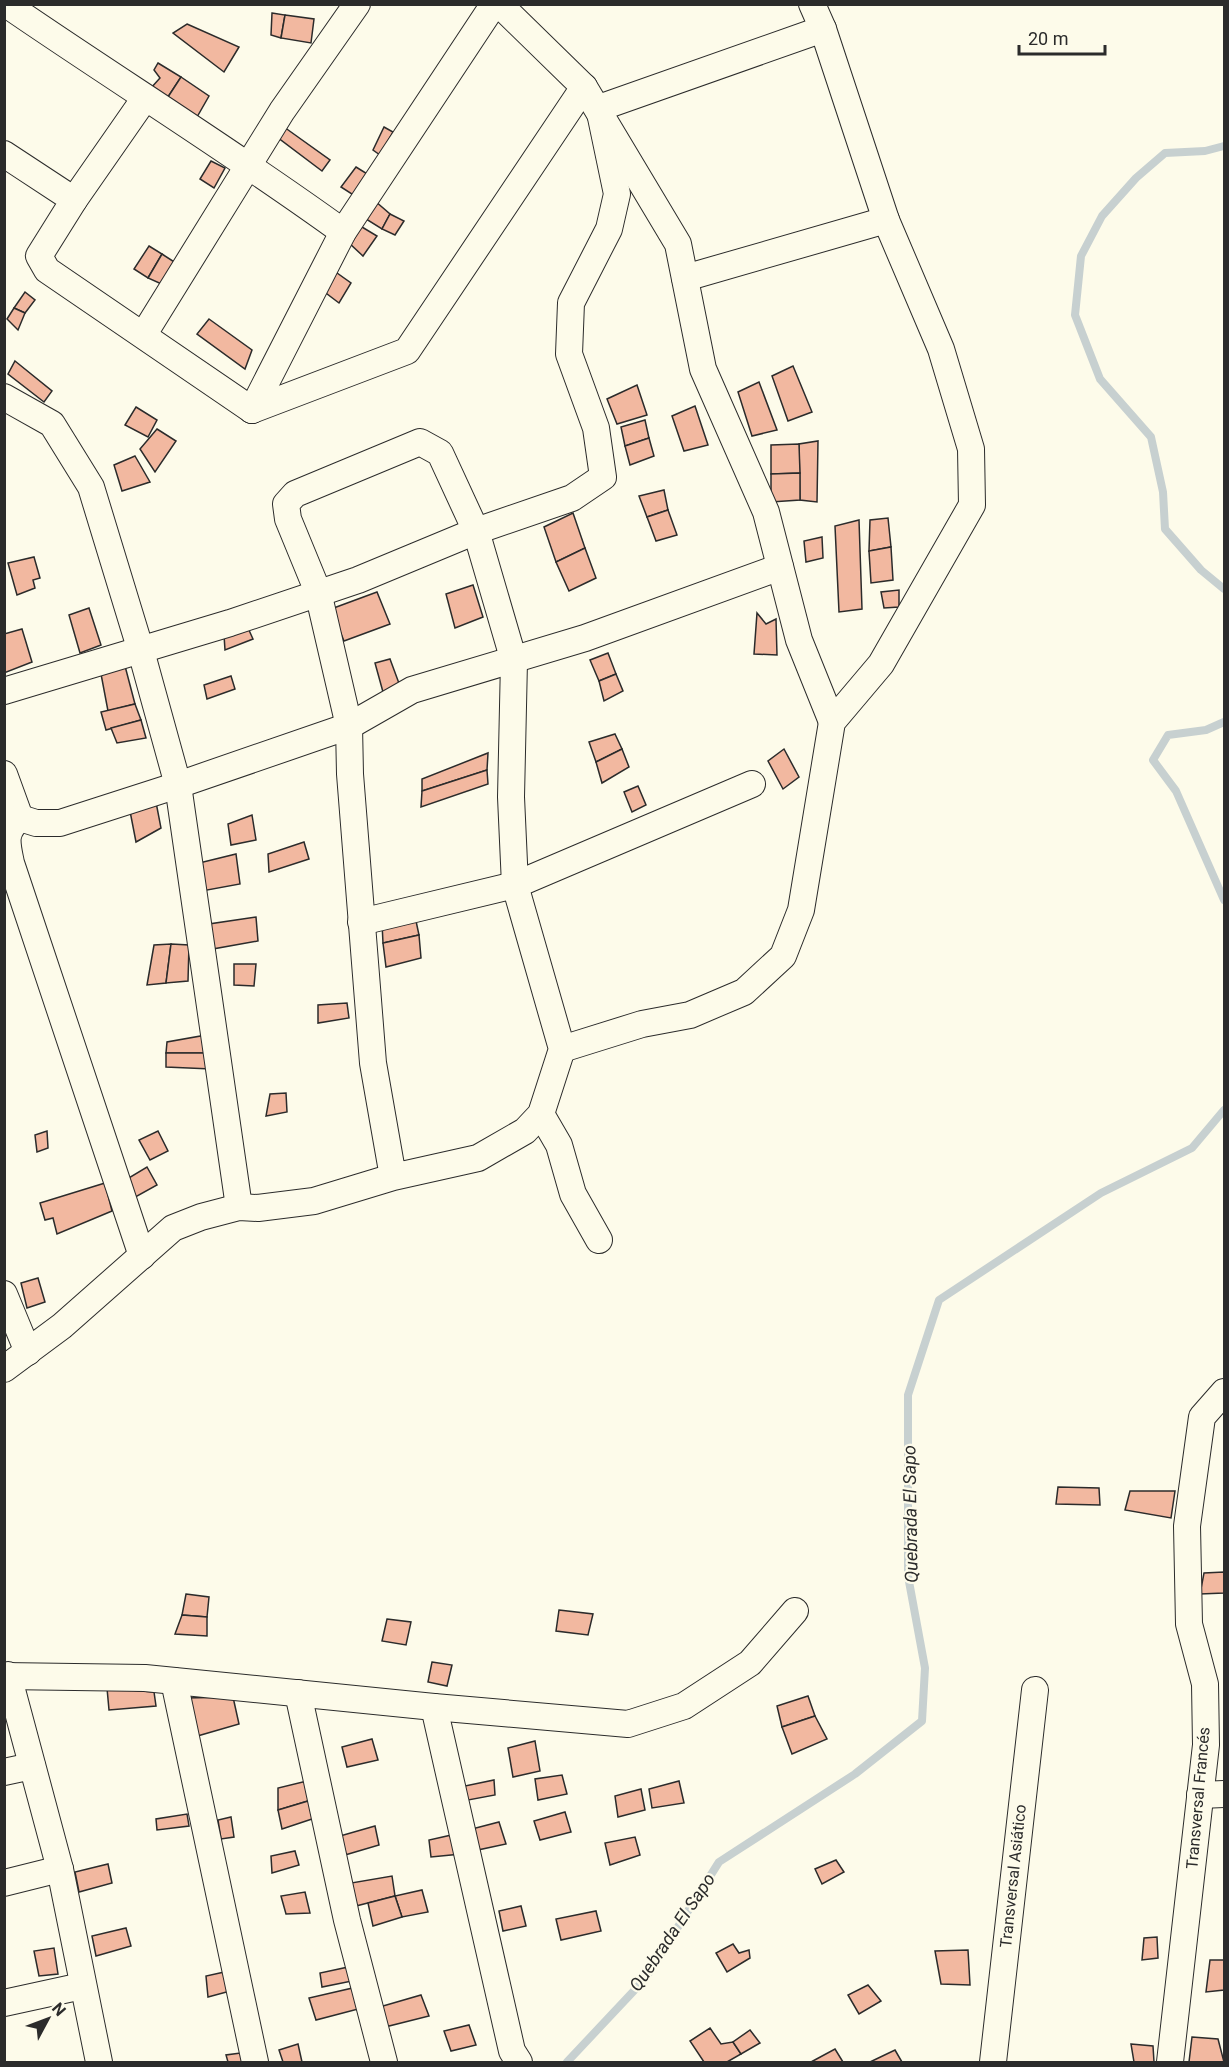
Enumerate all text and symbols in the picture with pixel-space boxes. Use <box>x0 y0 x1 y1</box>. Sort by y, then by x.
scale bar <box>1019 18 1104 56</box>
text: 20 m <box>1028 28 1068 49</box>
water label: Quebrada El Sapo <box>898 1445 922 1583</box>
street label: Transversal Francés <box>1182 1726 1214 1870</box>
street label: Transversal Asiático <box>996 1803 1030 1949</box>
water label: Quebrada El Sapo <box>625 1869 719 1995</box>
north arrow <box>18 1989 78 2049</box>
text: N <box>48 1999 70 2020</box>

